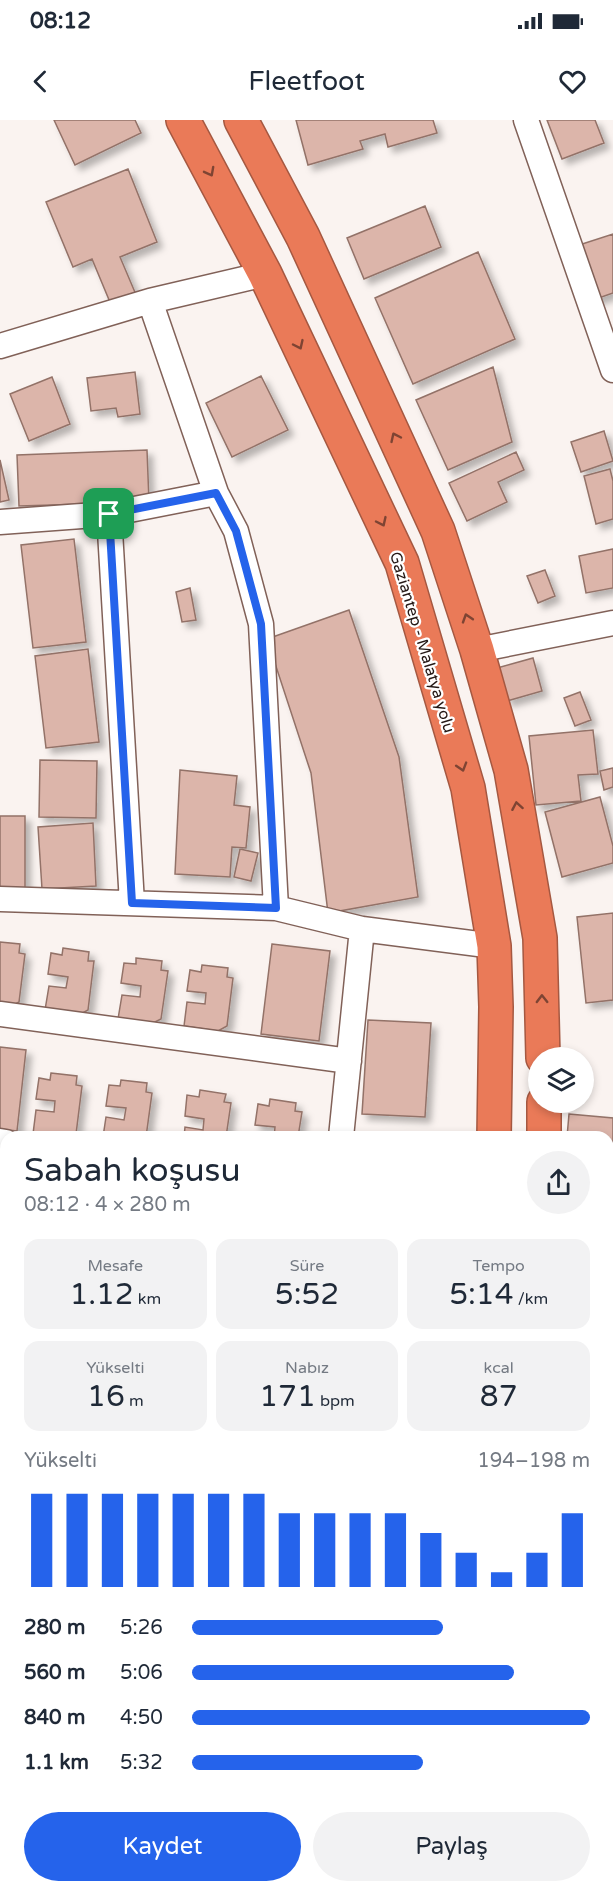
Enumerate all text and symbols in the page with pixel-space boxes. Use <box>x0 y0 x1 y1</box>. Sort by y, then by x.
text: 08:12 <box>30 8 91 34</box>
icon: back <box>24 65 57 98</box>
text: Fleetfoot <box>248 65 365 98</box>
icon: heart <box>556 65 589 98</box>
one-way arrow <box>203 165 214 176</box>
one-way arrow <box>291 339 303 350</box>
one-way arrow <box>390 432 402 443</box>
pin <box>83 488 134 539</box>
icon: arrive <box>92 497 125 530</box>
one-way arrow <box>375 515 387 526</box>
street label: Gaziantep - Malatya yolu <box>385 549 459 735</box>
one-way arrow <box>461 613 474 624</box>
one-way arrow <box>455 761 467 772</box>
one-way arrow <box>511 801 524 811</box>
one-way arrow <box>535 995 548 1004</box>
map controls <box>528 1047 594 1113</box>
button: layers <box>528 1047 594 1113</box>
text: Sabah koşusu <box>24 1151 241 1190</box>
button: share <box>527 1151 590 1214</box>
text: 08:12 · 4 × 280 m <box>24 1193 191 1217</box>
text: Mesafe <box>88 1256 143 1276</box>
text: Süre <box>290 1256 324 1276</box>
text: Tempo <box>473 1256 525 1276</box>
text: 1.12 <box>69 1276 134 1313</box>
text: 5:52 <box>275 1276 339 1313</box>
text: 5:14 <box>449 1276 514 1313</box>
text: km <box>134 1289 161 1309</box>
text: /km <box>514 1289 548 1309</box>
text: Yükselti <box>86 1358 145 1378</box>
text: Nabız <box>285 1358 329 1378</box>
text: kcal <box>484 1358 514 1378</box>
text: 16 <box>87 1378 125 1415</box>
text: 171 <box>259 1378 316 1415</box>
text: 87 <box>480 1378 518 1415</box>
text: m <box>125 1391 144 1411</box>
text: bpm <box>316 1391 355 1411</box>
text: Yükselti <box>24 1449 97 1473</box>
text: 194–198 m <box>477 1449 590 1473</box>
text: 280 m <box>24 1616 85 1640</box>
text: 5:26 <box>120 1616 163 1640</box>
text: 560 m <box>24 1661 85 1685</box>
text: 5:06 <box>120 1661 163 1685</box>
text: 840 m <box>24 1706 85 1730</box>
text: 4:50 <box>120 1706 163 1730</box>
text: 1.1 km <box>24 1751 89 1775</box>
text: 5:32 <box>120 1751 163 1775</box>
button: Kaydet <box>24 1812 301 1881</box>
button: Paylaş <box>313 1812 590 1881</box>

